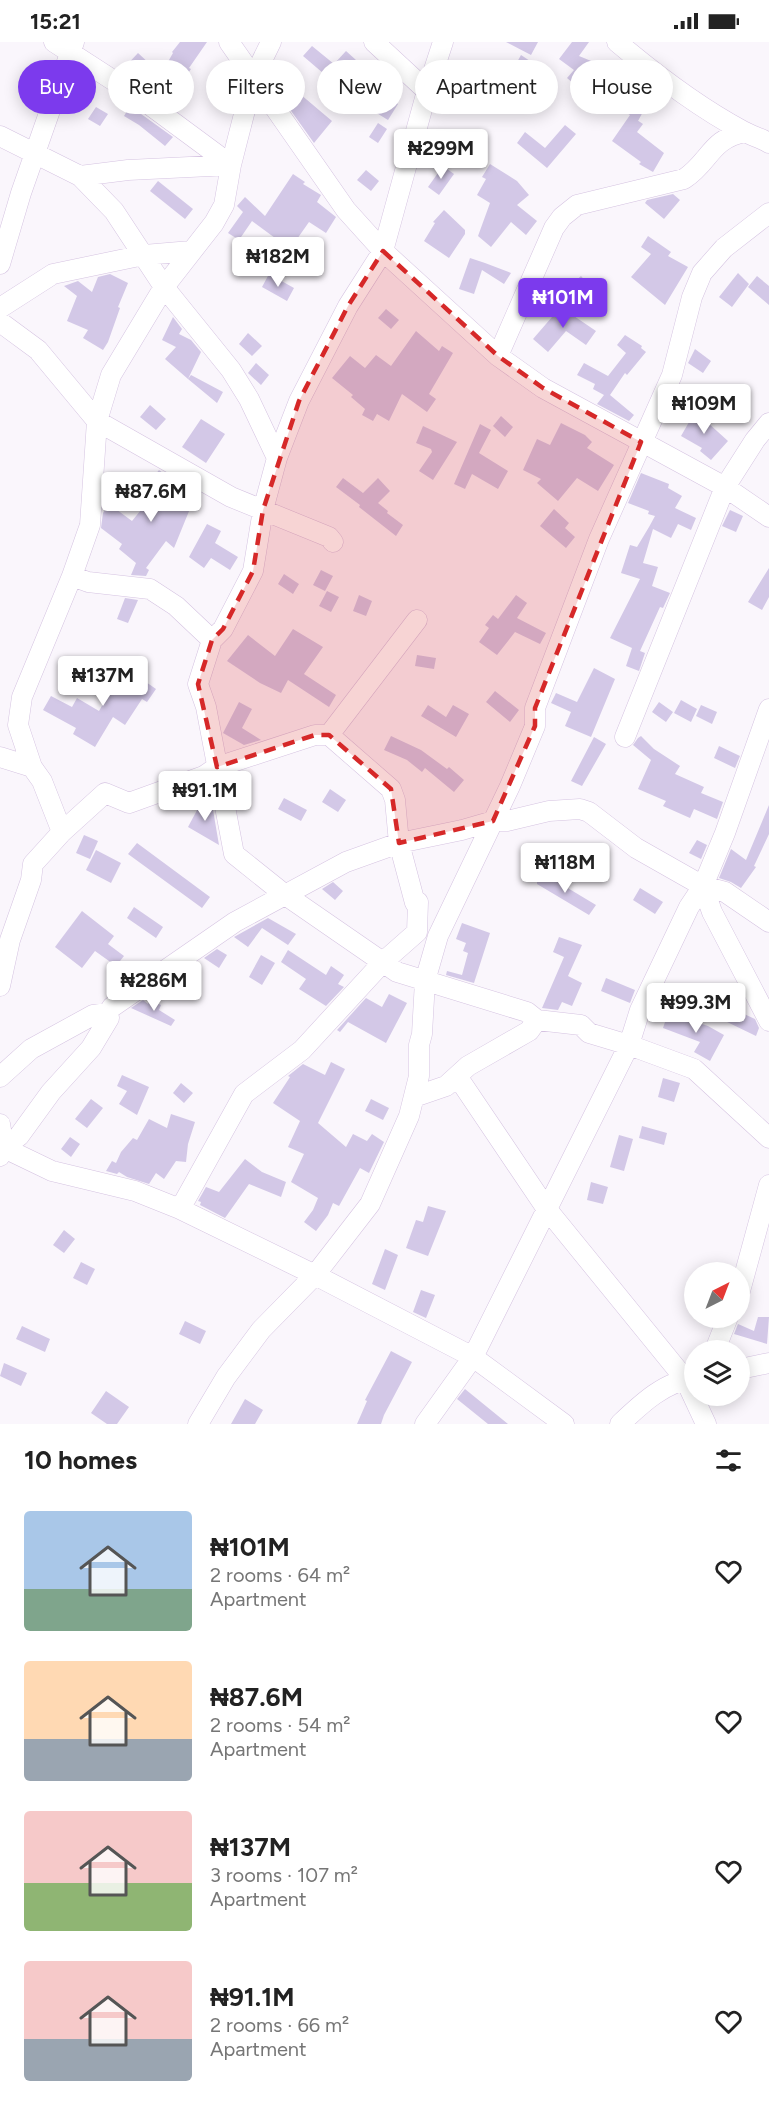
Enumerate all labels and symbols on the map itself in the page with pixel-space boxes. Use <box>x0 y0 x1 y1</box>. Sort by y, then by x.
pin: ₦299M <box>399 129 483 180</box>
pin: ₦182M <box>236 237 320 288</box>
pin: ₦101M <box>521 278 605 329</box>
pin: ₦109M <box>662 384 746 435</box>
pin: ₦87.6M <box>102 472 200 523</box>
pin: ₦137M <box>61 656 145 707</box>
pin: ₦91.1M <box>156 771 254 822</box>
pin: ₦118M <box>523 843 607 894</box>
pin: ₦286M <box>112 961 196 1012</box>
pin: ₦99.3M <box>647 983 745 1034</box>
north arrow <box>684 1262 750 1328</box>

